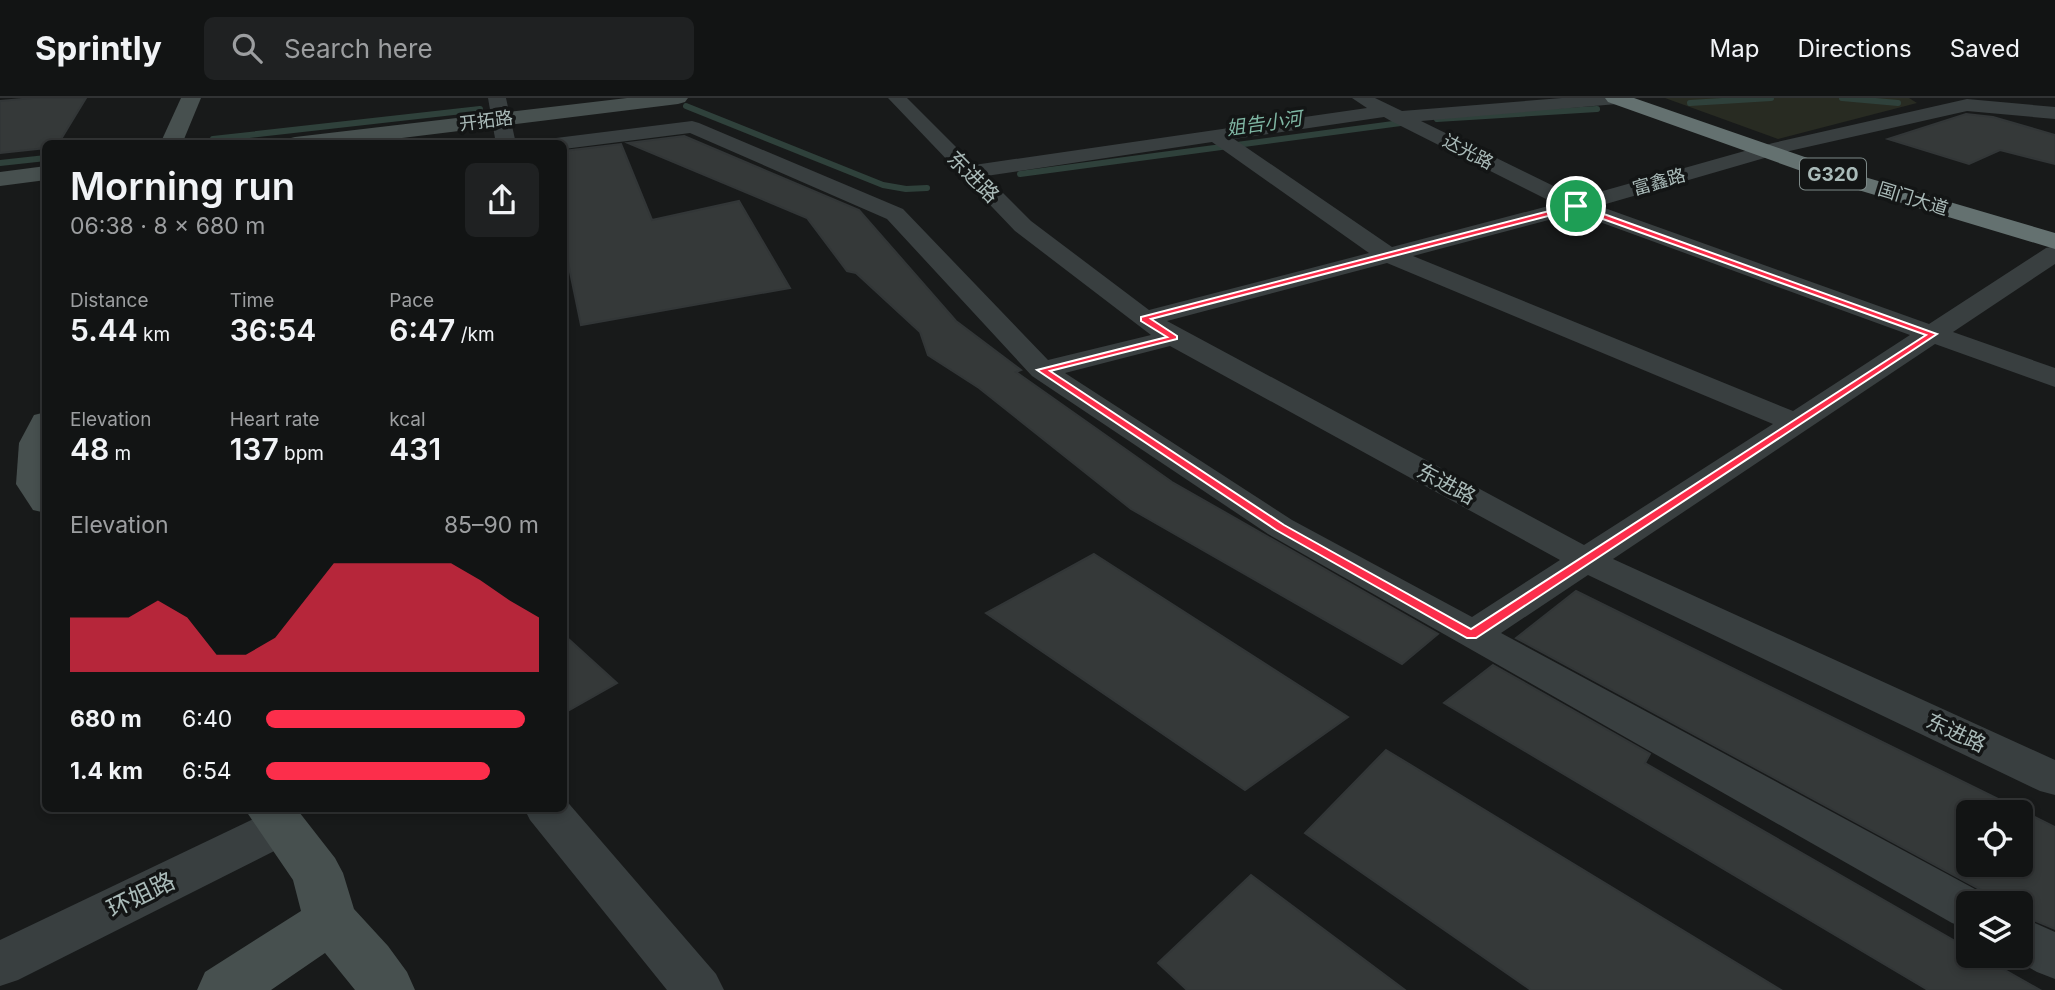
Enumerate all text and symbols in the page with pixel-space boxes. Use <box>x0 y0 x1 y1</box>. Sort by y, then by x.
search box <box>204 17 694 80</box>
text: Sprintly <box>35 28 162 68</box>
icon: search <box>228 29 266 67</box>
text: Search here <box>284 33 433 64</box>
text: Map <box>1710 34 1759 63</box>
text: Directions <box>1797 34 1912 63</box>
text: Saved <box>1950 34 2020 63</box>
water label: 姐告小河 <box>1225 106 1307 140</box>
street label: 开拓路 <box>458 107 514 134</box>
street label: 达光路 <box>1439 130 1497 173</box>
street label: 东进路 <box>942 146 1004 208</box>
road number: G320 <box>1800 158 1866 190</box>
text: Morning run <box>70 163 295 209</box>
button: share <box>465 163 539 237</box>
street label: 富鑫路 <box>1630 164 1688 199</box>
pin <box>1546 176 1606 236</box>
street label: 国门大道 <box>1876 178 1951 219</box>
icon: arrive <box>1557 187 1595 225</box>
text: 06:38 · 8 × 680 m <box>70 212 265 240</box>
text: Distance <box>70 289 148 312</box>
text: Time <box>230 289 274 312</box>
text: Pace <box>389 289 434 312</box>
text: 5.44 <box>70 312 138 348</box>
text: 36:54 <box>230 312 316 348</box>
text: 6:47 <box>389 312 455 348</box>
text: km <box>138 323 170 346</box>
text: /km <box>455 323 495 346</box>
text: Elevation <box>70 408 151 431</box>
text: Heart rate <box>230 408 320 431</box>
text: kcal <box>389 408 426 431</box>
text: 48 <box>70 431 109 467</box>
text: 137 <box>230 431 279 467</box>
text: 431 <box>389 431 441 467</box>
text: m <box>109 442 131 465</box>
text: bpm <box>279 442 324 465</box>
street label: 东进路 <box>1413 458 1480 509</box>
text: Elevation <box>70 511 169 539</box>
text: 85–90 m <box>444 511 539 539</box>
text: 680 m <box>70 705 142 733</box>
text: 6:40 <box>182 705 232 733</box>
street label: 东进路 <box>1922 708 1990 757</box>
text: 1.4 km <box>70 757 143 785</box>
text: 6:54 <box>182 757 232 785</box>
map controls <box>1956 800 2033 968</box>
button: locate <box>1956 800 2033 877</box>
street label: 环姐路 <box>102 866 179 923</box>
button: layers <box>1956 891 2033 968</box>

